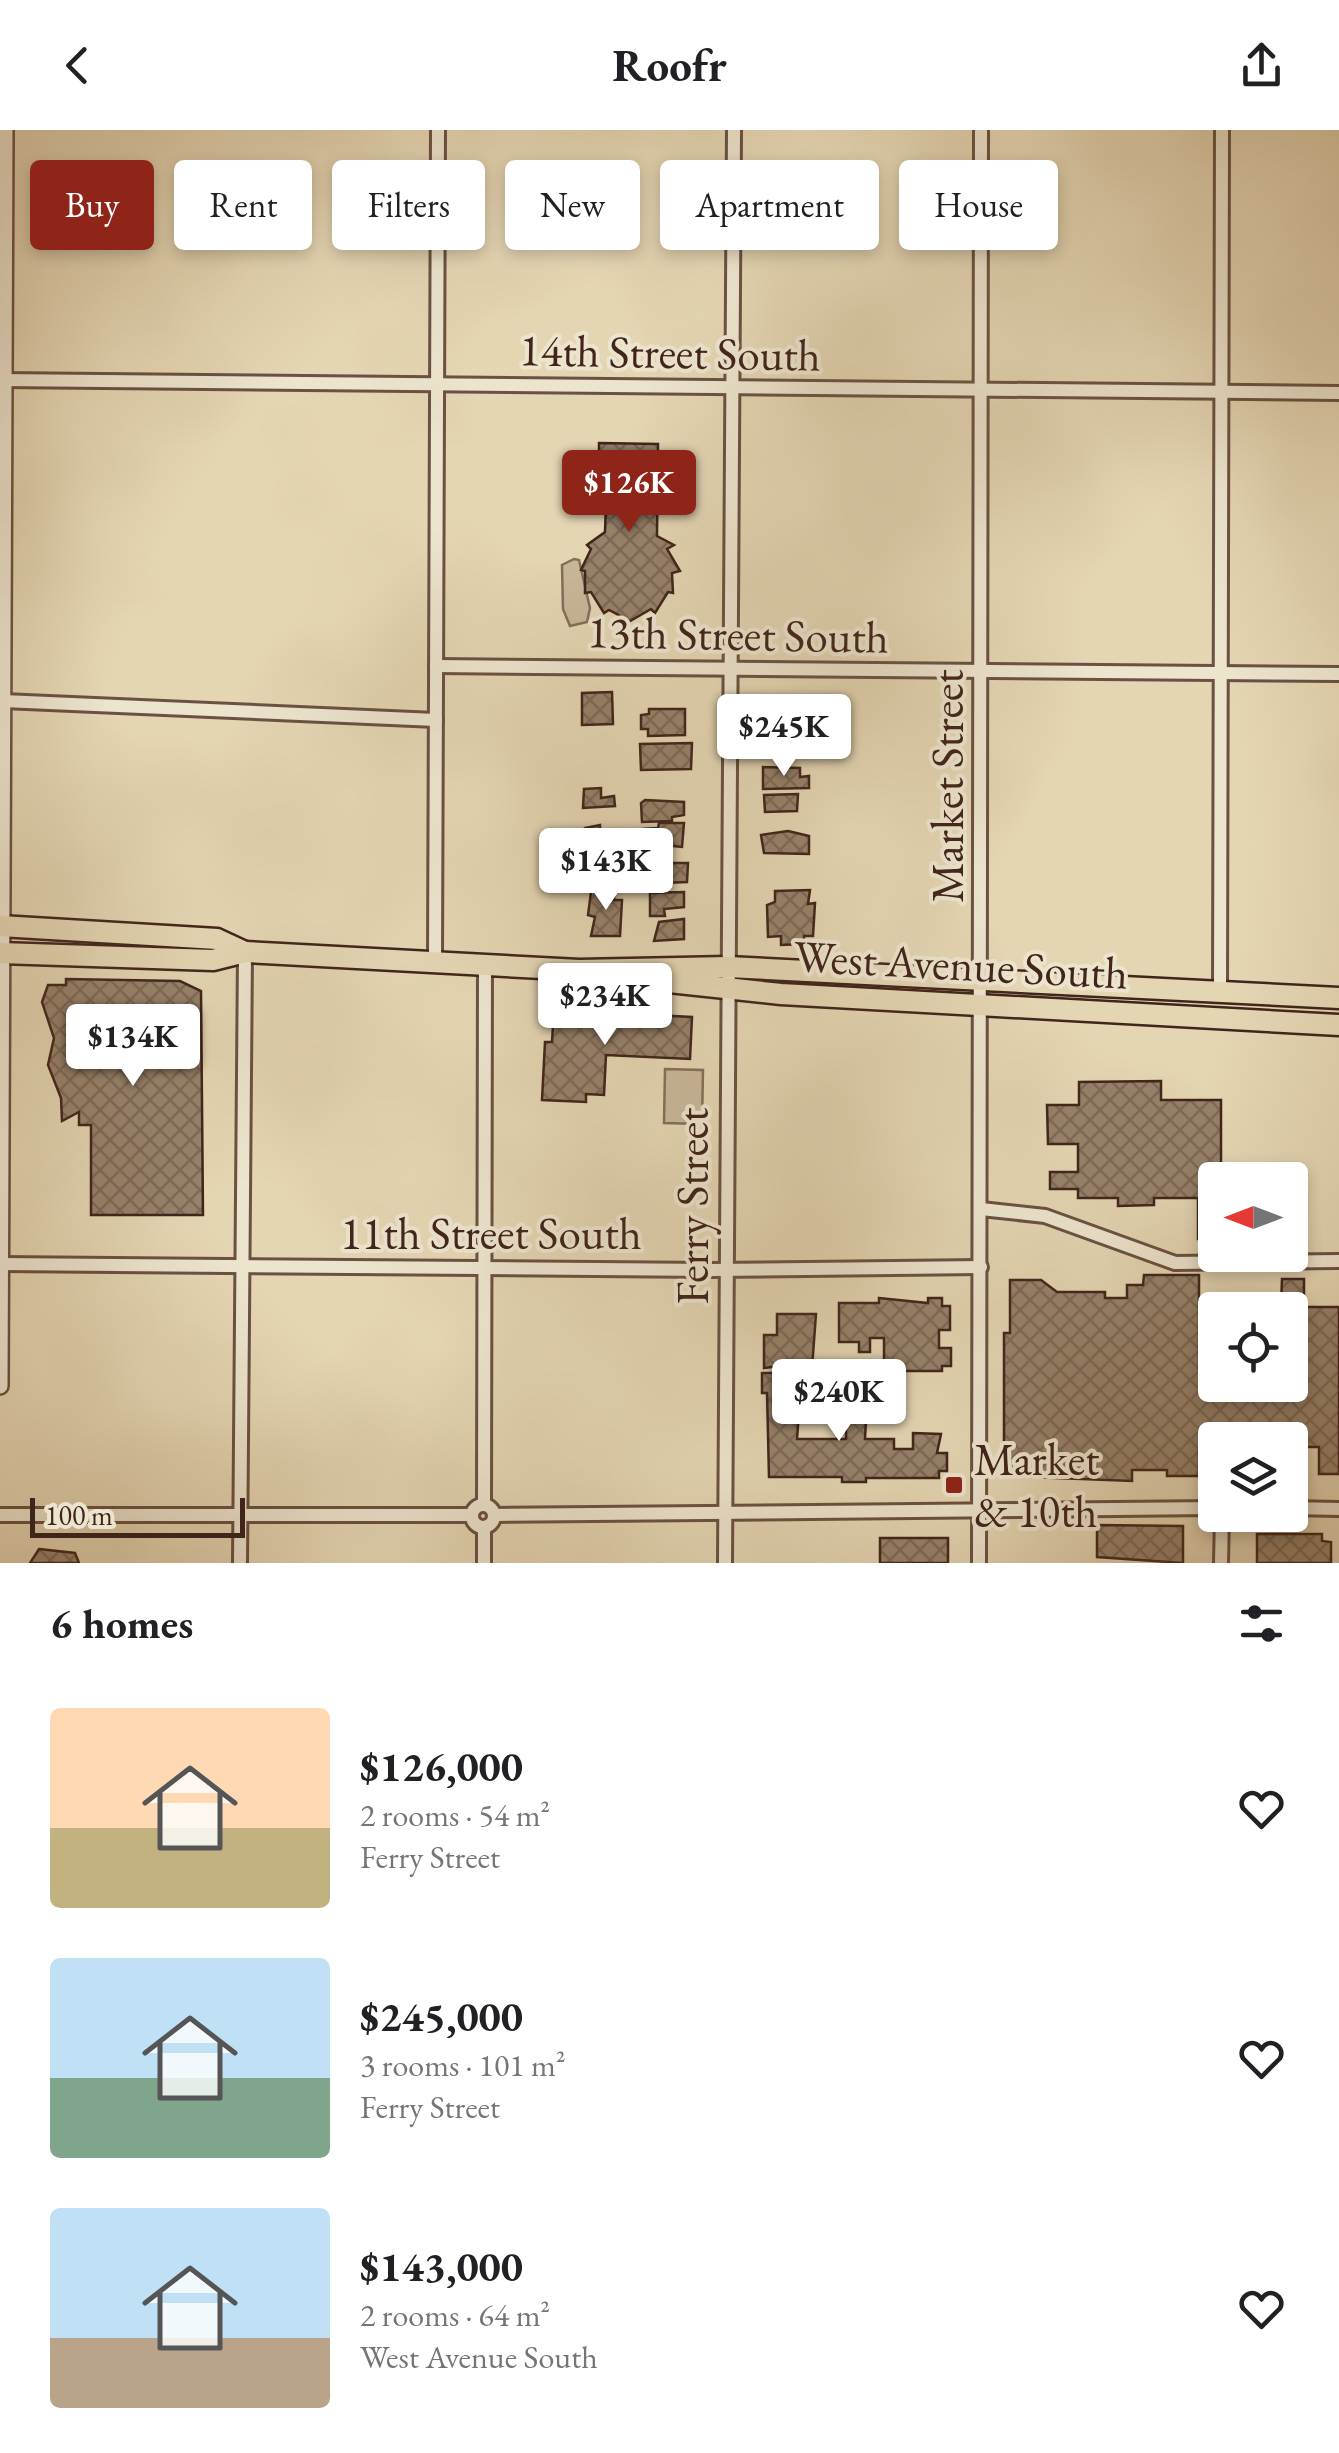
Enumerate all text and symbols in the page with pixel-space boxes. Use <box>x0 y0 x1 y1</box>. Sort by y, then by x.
text: Roofr <box>612 36 727 94</box>
icon: back <box>50 38 105 93</box>
icon: share <box>1234 38 1289 93</box>
chip: Buy <box>30 160 154 250</box>
chip: Rent <box>174 160 312 250</box>
chip: Filters <box>332 160 485 250</box>
chip: New <box>505 160 640 250</box>
chip: Apartment <box>660 160 879 250</box>
chip: House <box>899 160 1058 250</box>
street label: 14th Street South <box>519 320 821 384</box>
pin: $126K <box>559 450 699 535</box>
text: $126K <box>584 461 674 503</box>
street label: 13th Street South <box>587 602 889 666</box>
street label: Market Street <box>918 669 976 903</box>
pin: $245K <box>714 694 854 779</box>
text: $245K <box>739 705 829 747</box>
pin: $143K <box>536 828 676 913</box>
text: $143K <box>561 839 651 881</box>
street label: West Avenue South <box>793 926 1129 1002</box>
pin: $234K <box>535 963 675 1048</box>
text: $234K <box>560 974 650 1016</box>
pin: $134K <box>63 1004 203 1089</box>
text: $134K <box>88 1015 178 1057</box>
street label: Ferry Street <box>663 1108 721 1304</box>
north arrow <box>1198 1162 1308 1272</box>
map controls <box>1198 1162 1308 1532</box>
street label: 11th Street South <box>340 1204 642 1262</box>
button: locate <box>1198 1292 1308 1402</box>
pin: $240K <box>769 1359 909 1444</box>
text: $240K <box>794 1370 884 1412</box>
button: layers <box>1198 1422 1308 1532</box>
place label: Market & 10th <box>974 1430 1099 1540</box>
marker: Market & 10th <box>943 1474 965 1496</box>
scale bar <box>30 1493 245 1538</box>
text: 100 m <box>45 1497 113 1533</box>
text: 6 homes <box>50 1596 193 1651</box>
icon: filters <box>1234 1596 1289 1651</box>
text: $126,000 <box>360 1739 523 1794</box>
icon: home <box>130 1748 250 1868</box>
icon: heart <box>1234 1781 1289 1836</box>
text: 2 rooms · 54 m² <box>360 1794 550 1836</box>
text: Ferry Street <box>360 1836 500 1878</box>
text: $245,000 <box>360 1989 523 2044</box>
icon: home <box>130 1998 250 2118</box>
icon: heart <box>1234 2031 1289 2086</box>
text: 3 rooms · 101 m² <box>360 2044 566 2086</box>
text: Ferry Street <box>360 2086 500 2128</box>
text: $143,000 <box>360 2239 523 2294</box>
icon: home <box>130 2248 250 2368</box>
icon: heart <box>1234 2281 1289 2336</box>
text: 2 rooms · 64 m² <box>360 2294 550 2336</box>
text: West Avenue South <box>360 2336 598 2378</box>

